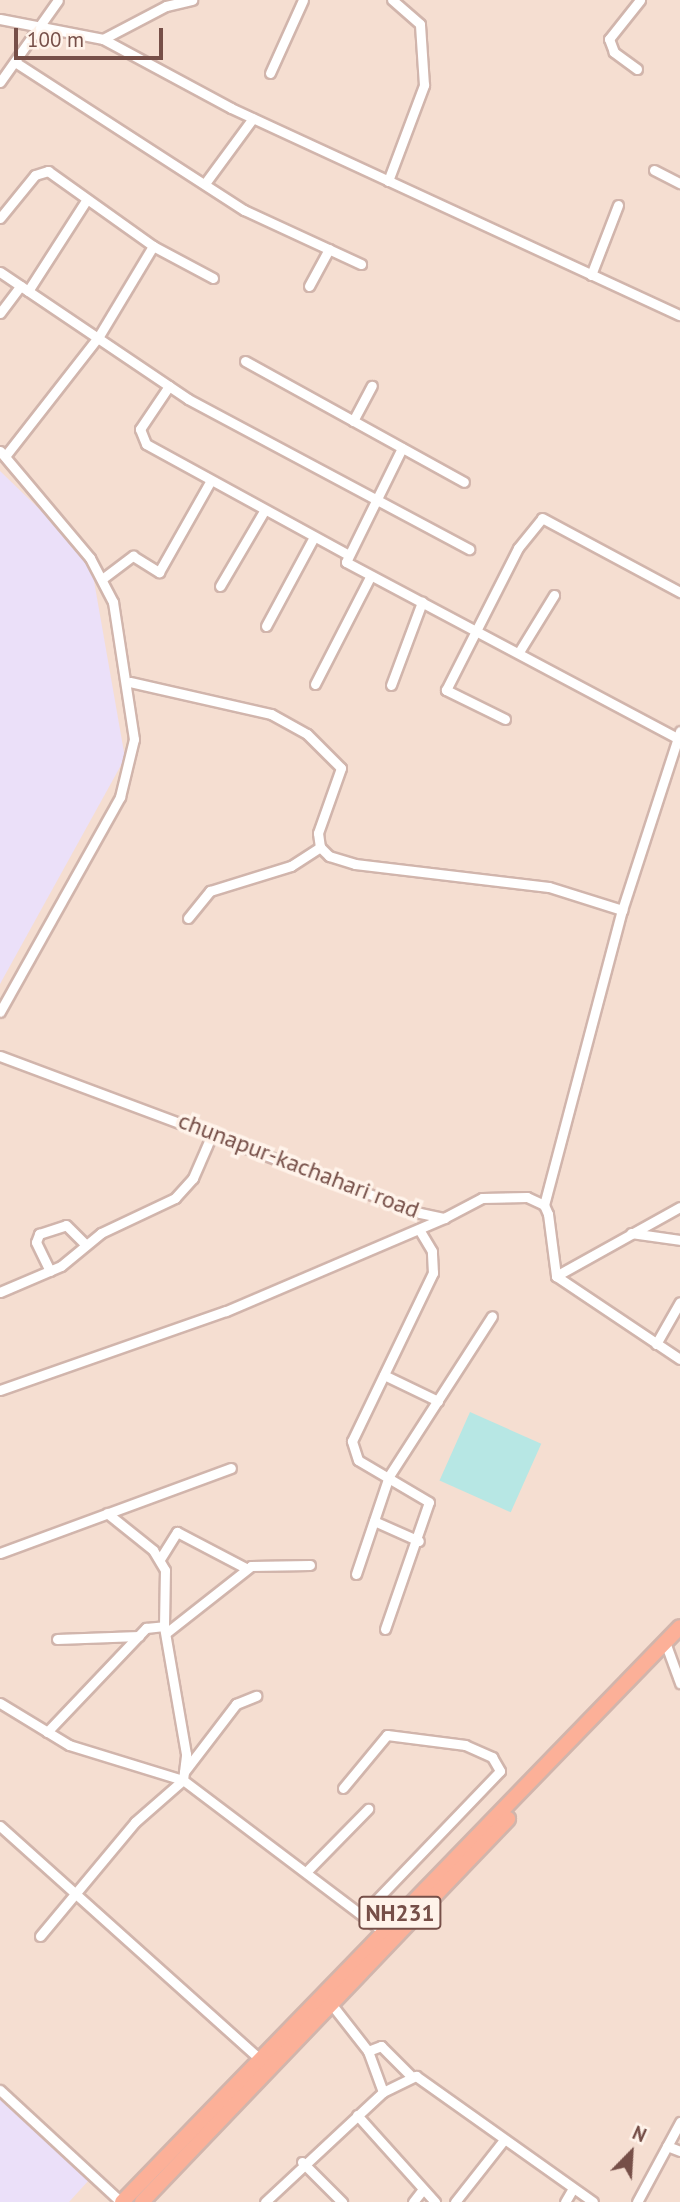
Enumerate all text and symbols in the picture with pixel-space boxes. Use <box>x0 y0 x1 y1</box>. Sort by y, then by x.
scale bar <box>18 14 166 58</box>
text: 100 m <box>27 26 84 53</box>
street label: chunapur-kachahari road <box>174 1106 424 1224</box>
road number: NH231 <box>358 1894 442 1932</box>
north arrow <box>596 2118 666 2188</box>
text: N <box>629 2120 650 2147</box>

